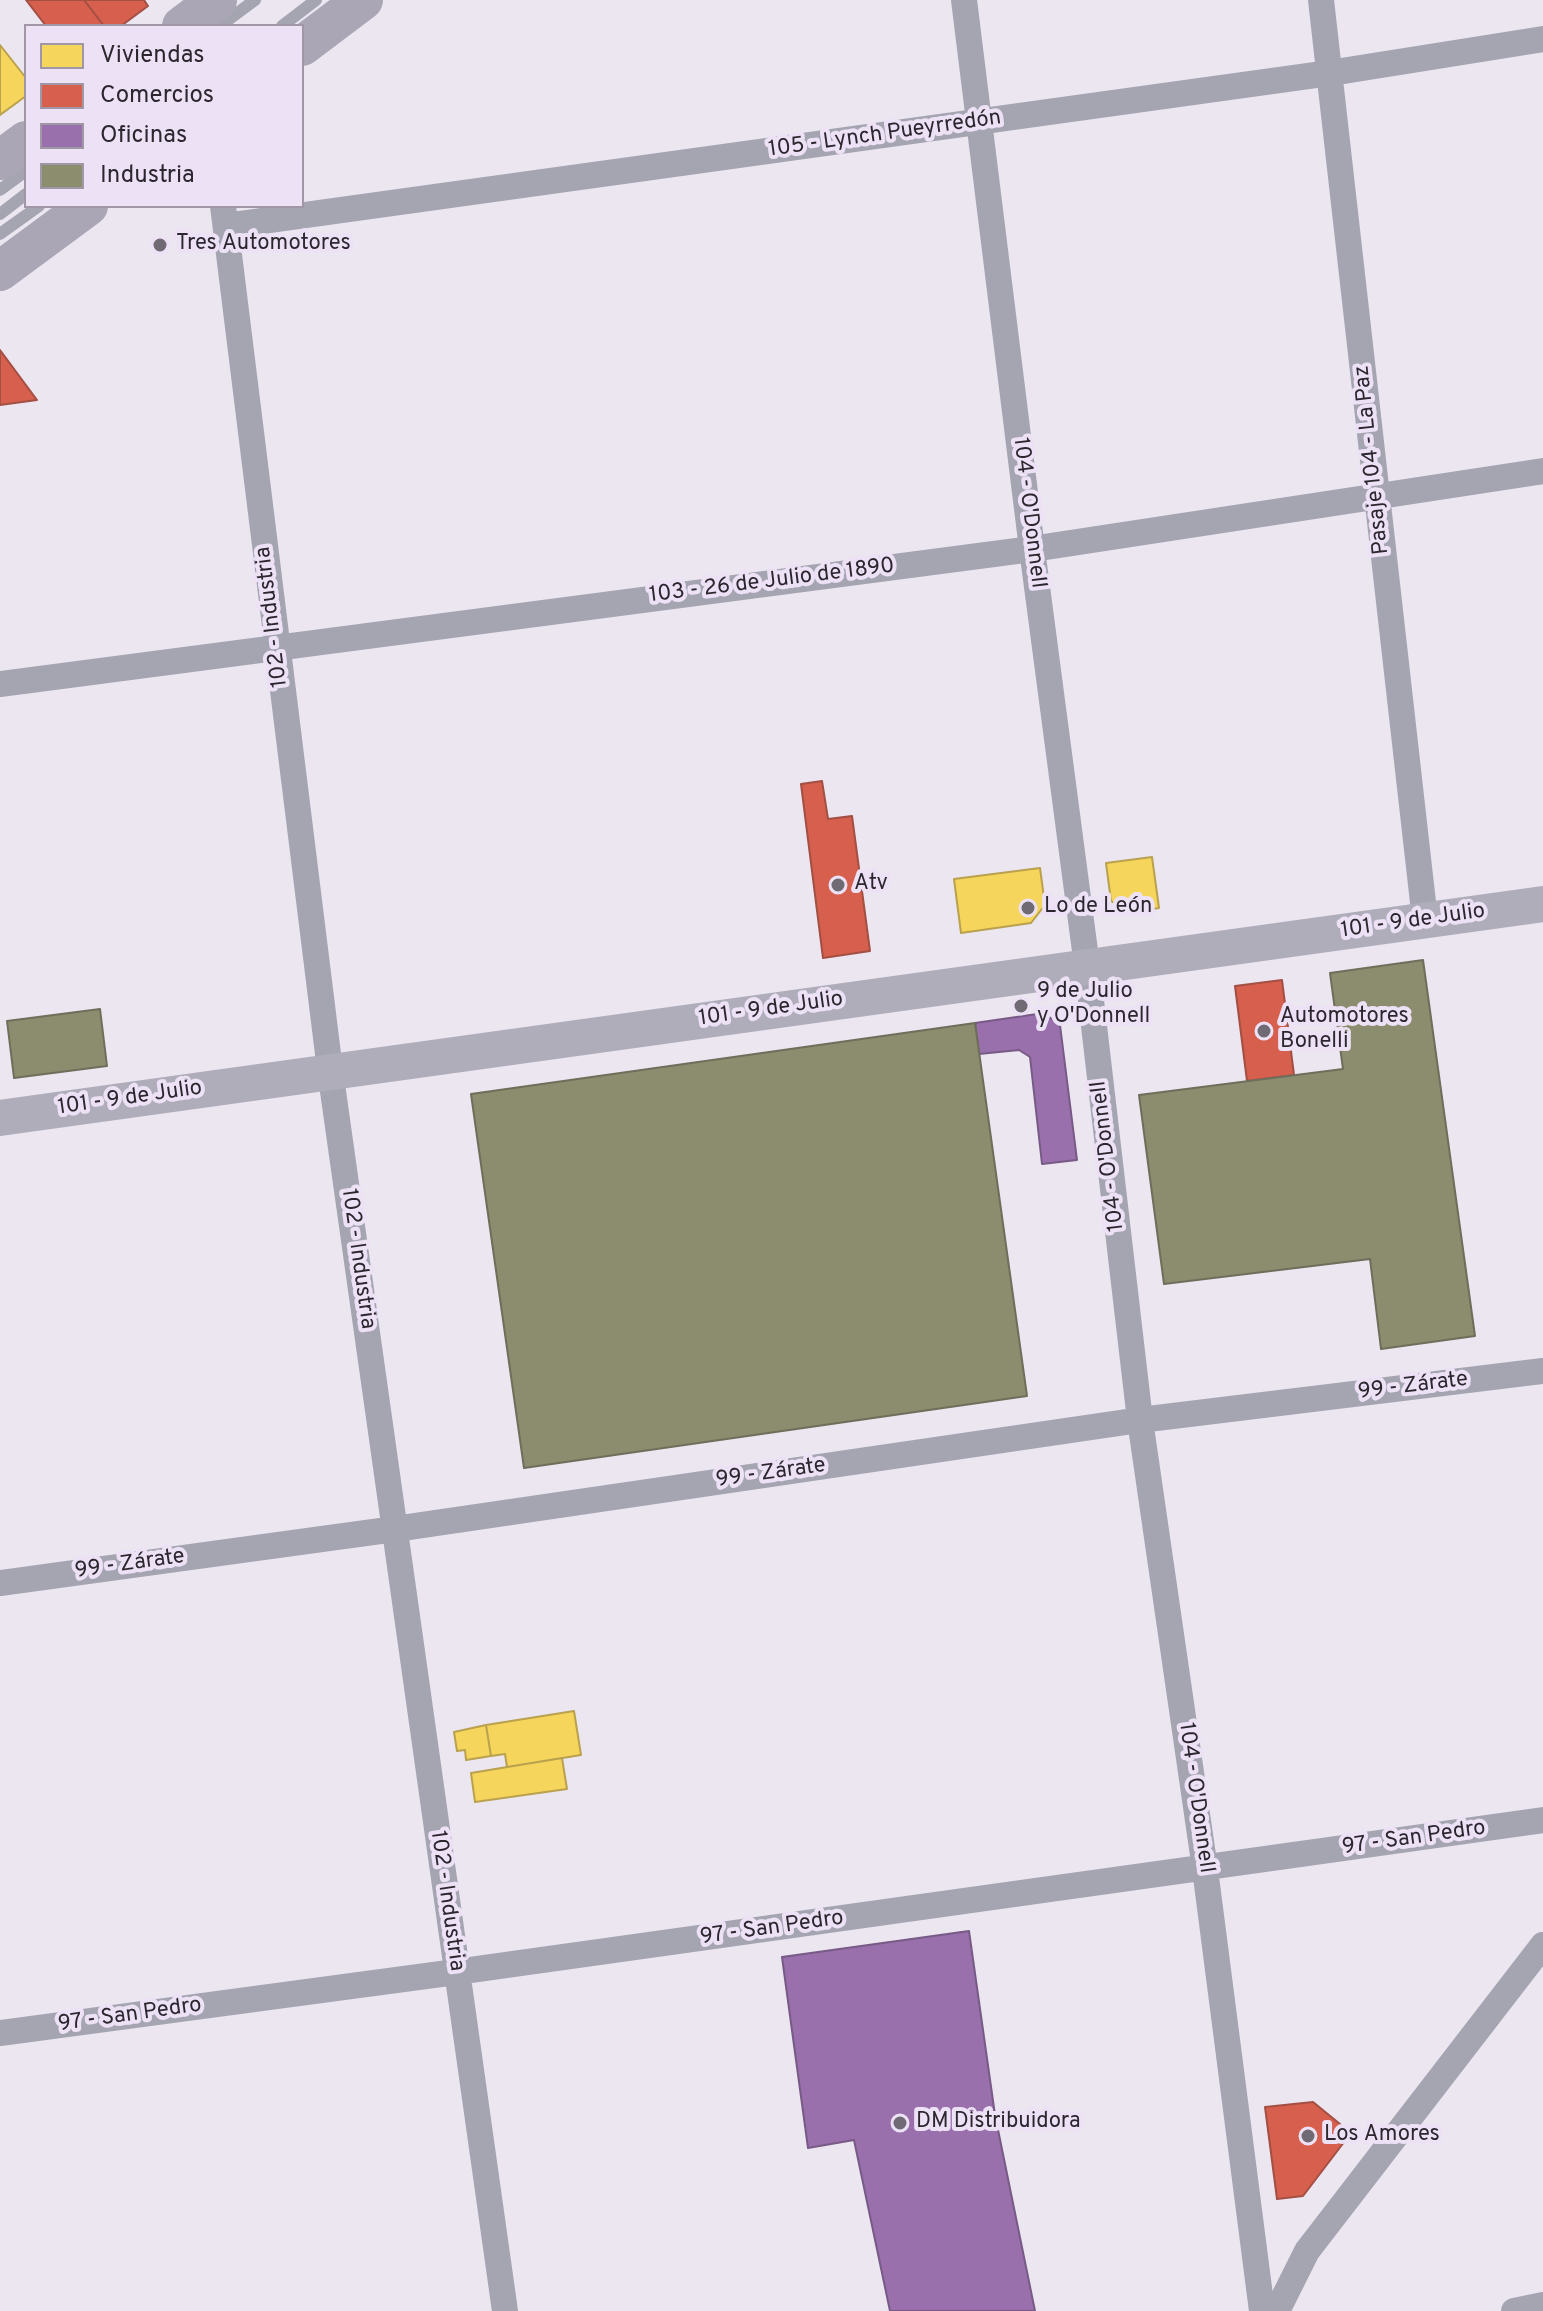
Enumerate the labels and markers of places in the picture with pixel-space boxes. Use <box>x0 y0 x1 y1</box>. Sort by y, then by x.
place label: Tres Automotores <box>176 232 351 258</box>
marker: Tres Automotores <box>151 236 169 254</box>
place label: Atv <box>854 872 888 898</box>
marker: Atv <box>829 876 847 894</box>
place label: Lo de León <box>1044 895 1152 921</box>
marker: Lo de León <box>1019 899 1037 917</box>
place label: 9 de Julio y O'Donnell <box>1037 980 1150 1032</box>
marker: 9 de Julio y O'Donnell <box>1012 997 1030 1015</box>
place label: Automotores Bonelli <box>1280 1005 1409 1056</box>
marker: Automotores Bonelli <box>1255 1022 1273 1040</box>
place label: DM Distribuidora <box>916 2110 1080 2136</box>
marker: DM Distribuidora <box>891 2114 909 2132</box>
place label: Los Amores <box>1324 2123 1440 2149</box>
marker: Los Amores <box>1299 2127 1317 2145</box>

